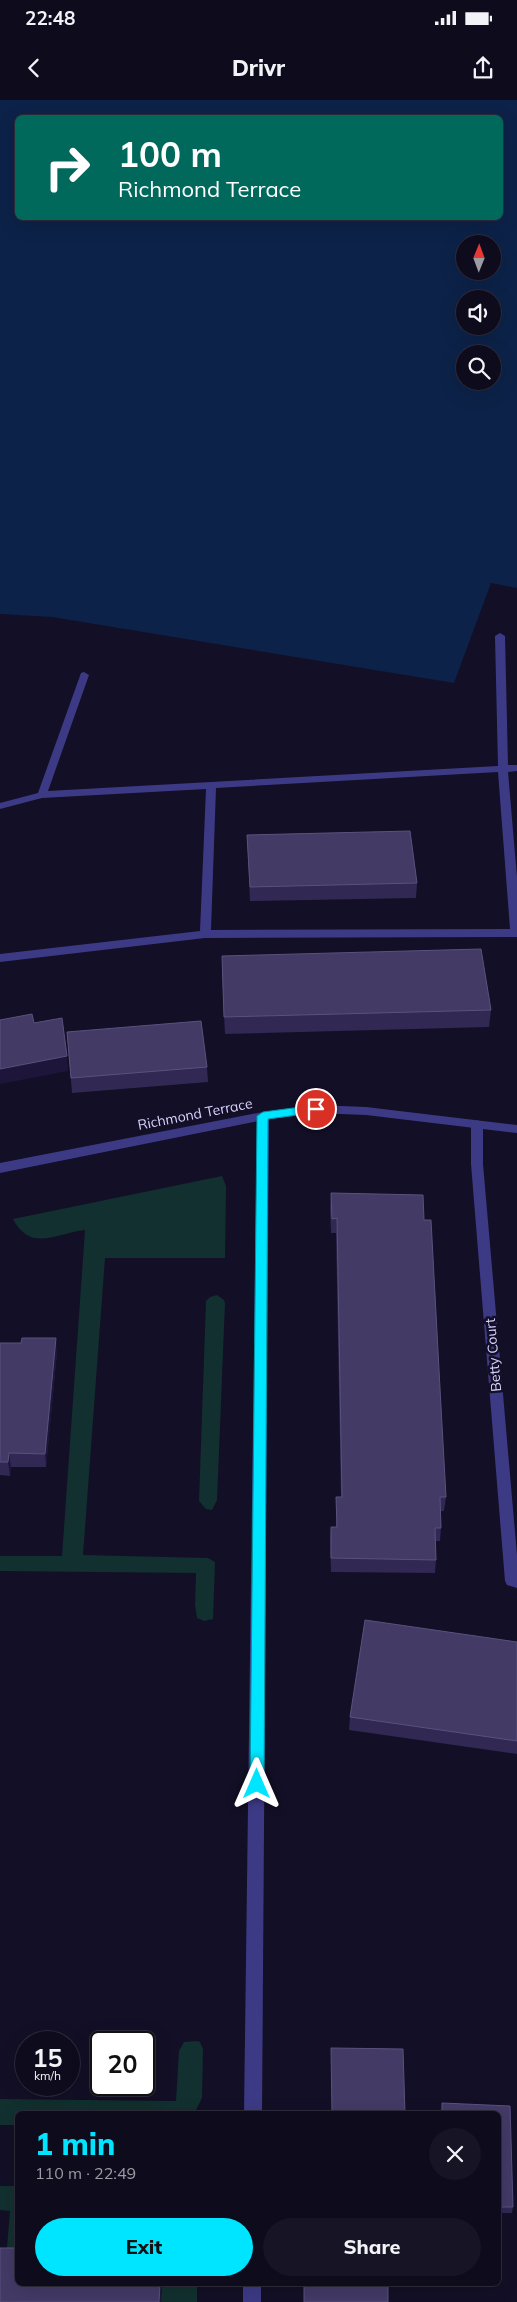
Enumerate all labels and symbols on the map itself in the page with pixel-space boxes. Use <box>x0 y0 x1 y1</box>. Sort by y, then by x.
north arrow <box>456 235 501 280</box>
pin <box>295 1088 337 1130</box>
street label: Richmond Terrace <box>136 1094 254 1134</box>
street label: Betty Court <box>481 1318 505 1392</box>
position arrow <box>230 1757 282 1809</box>
speed limit sign: 20 <box>90 2031 155 2096</box>

